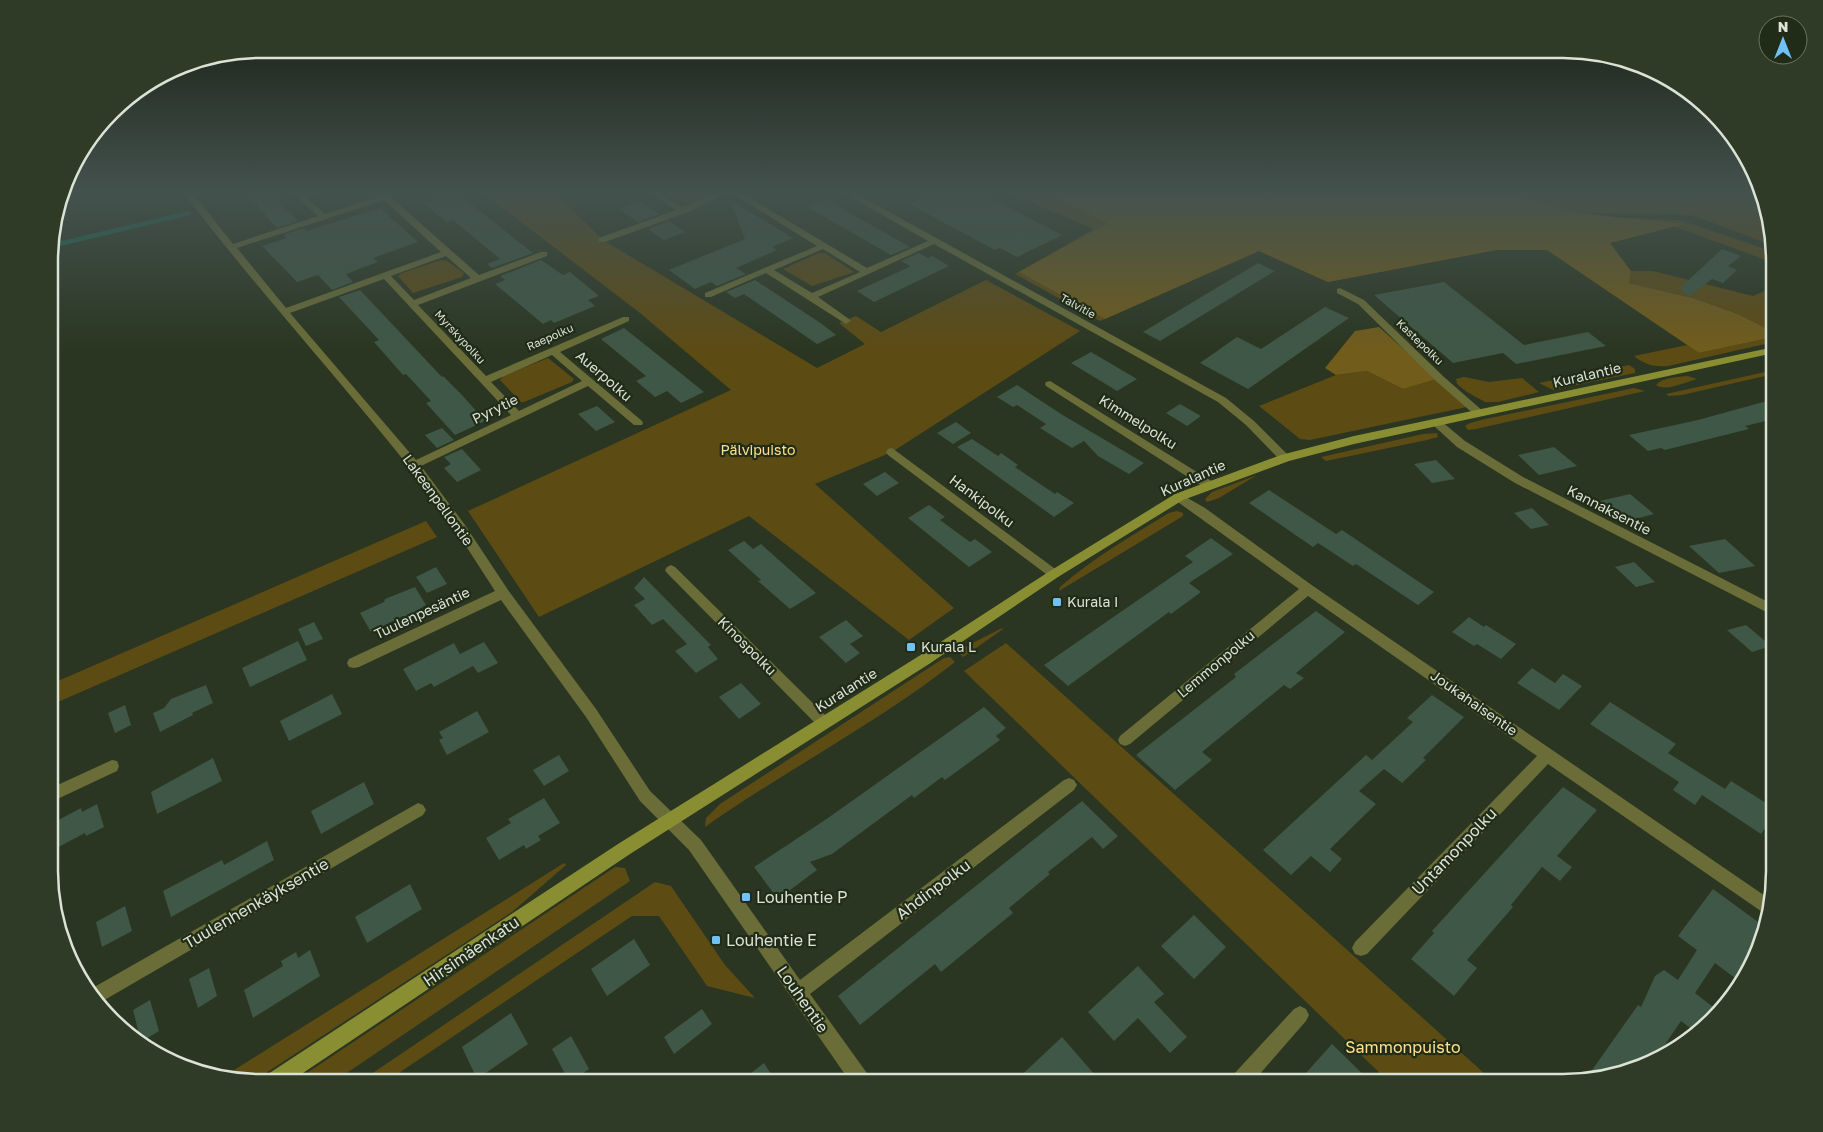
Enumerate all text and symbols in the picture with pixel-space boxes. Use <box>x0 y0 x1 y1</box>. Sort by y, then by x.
north arrow <box>1758 15 1808 65</box>
text: N <box>1778 18 1788 35</box>
street label: Talvitie <box>1058 291 1098 321</box>
street label: Myrskypolku <box>432 307 488 366</box>
street label: Kastepolku <box>1394 316 1446 367</box>
street label: Raepolku <box>524 320 575 353</box>
street label: Auerpolku <box>573 347 636 405</box>
street label: Kuralantie <box>1551 358 1623 391</box>
street label: Pyrytie <box>469 390 520 427</box>
street label: Kimmelpolku <box>1096 391 1180 452</box>
park label: Pälvipuisto <box>721 441 795 458</box>
street label: Lakeenpellontie <box>400 451 477 549</box>
street label: Kuralantie <box>1158 456 1228 499</box>
street label: Hankipolku <box>947 471 1018 530</box>
street label: Kannaksentie <box>1564 481 1654 538</box>
street label: Tuulenpesäntie <box>371 583 472 642</box>
place label: Kurala I <box>1067 593 1118 610</box>
marker: Kurala I <box>1051 596 1063 608</box>
street label: Kinospolku <box>715 613 780 678</box>
street label: Lemmonpolku <box>1174 626 1258 701</box>
place label: Kurala L <box>921 638 976 655</box>
marker: Kurala L <box>905 641 917 653</box>
street label: Kuralantie <box>812 664 880 715</box>
street label: Joukahaisentie <box>1428 666 1521 739</box>
street label: Untamonpolku <box>1407 803 1501 899</box>
street label: Tuulenhenkäyksentie <box>180 853 332 953</box>
street label: Ahdinpolku <box>892 855 974 923</box>
place label: Louhentie P <box>756 887 848 907</box>
marker: Louhentie P <box>740 891 752 903</box>
street label: Hirsimäenkatu <box>419 911 523 991</box>
place label: Louhentie E <box>726 930 817 950</box>
marker: Louhentie E <box>710 934 722 946</box>
street label: Louhentie <box>773 962 833 1036</box>
park label: Sammonpuisto <box>1345 1037 1461 1057</box>

